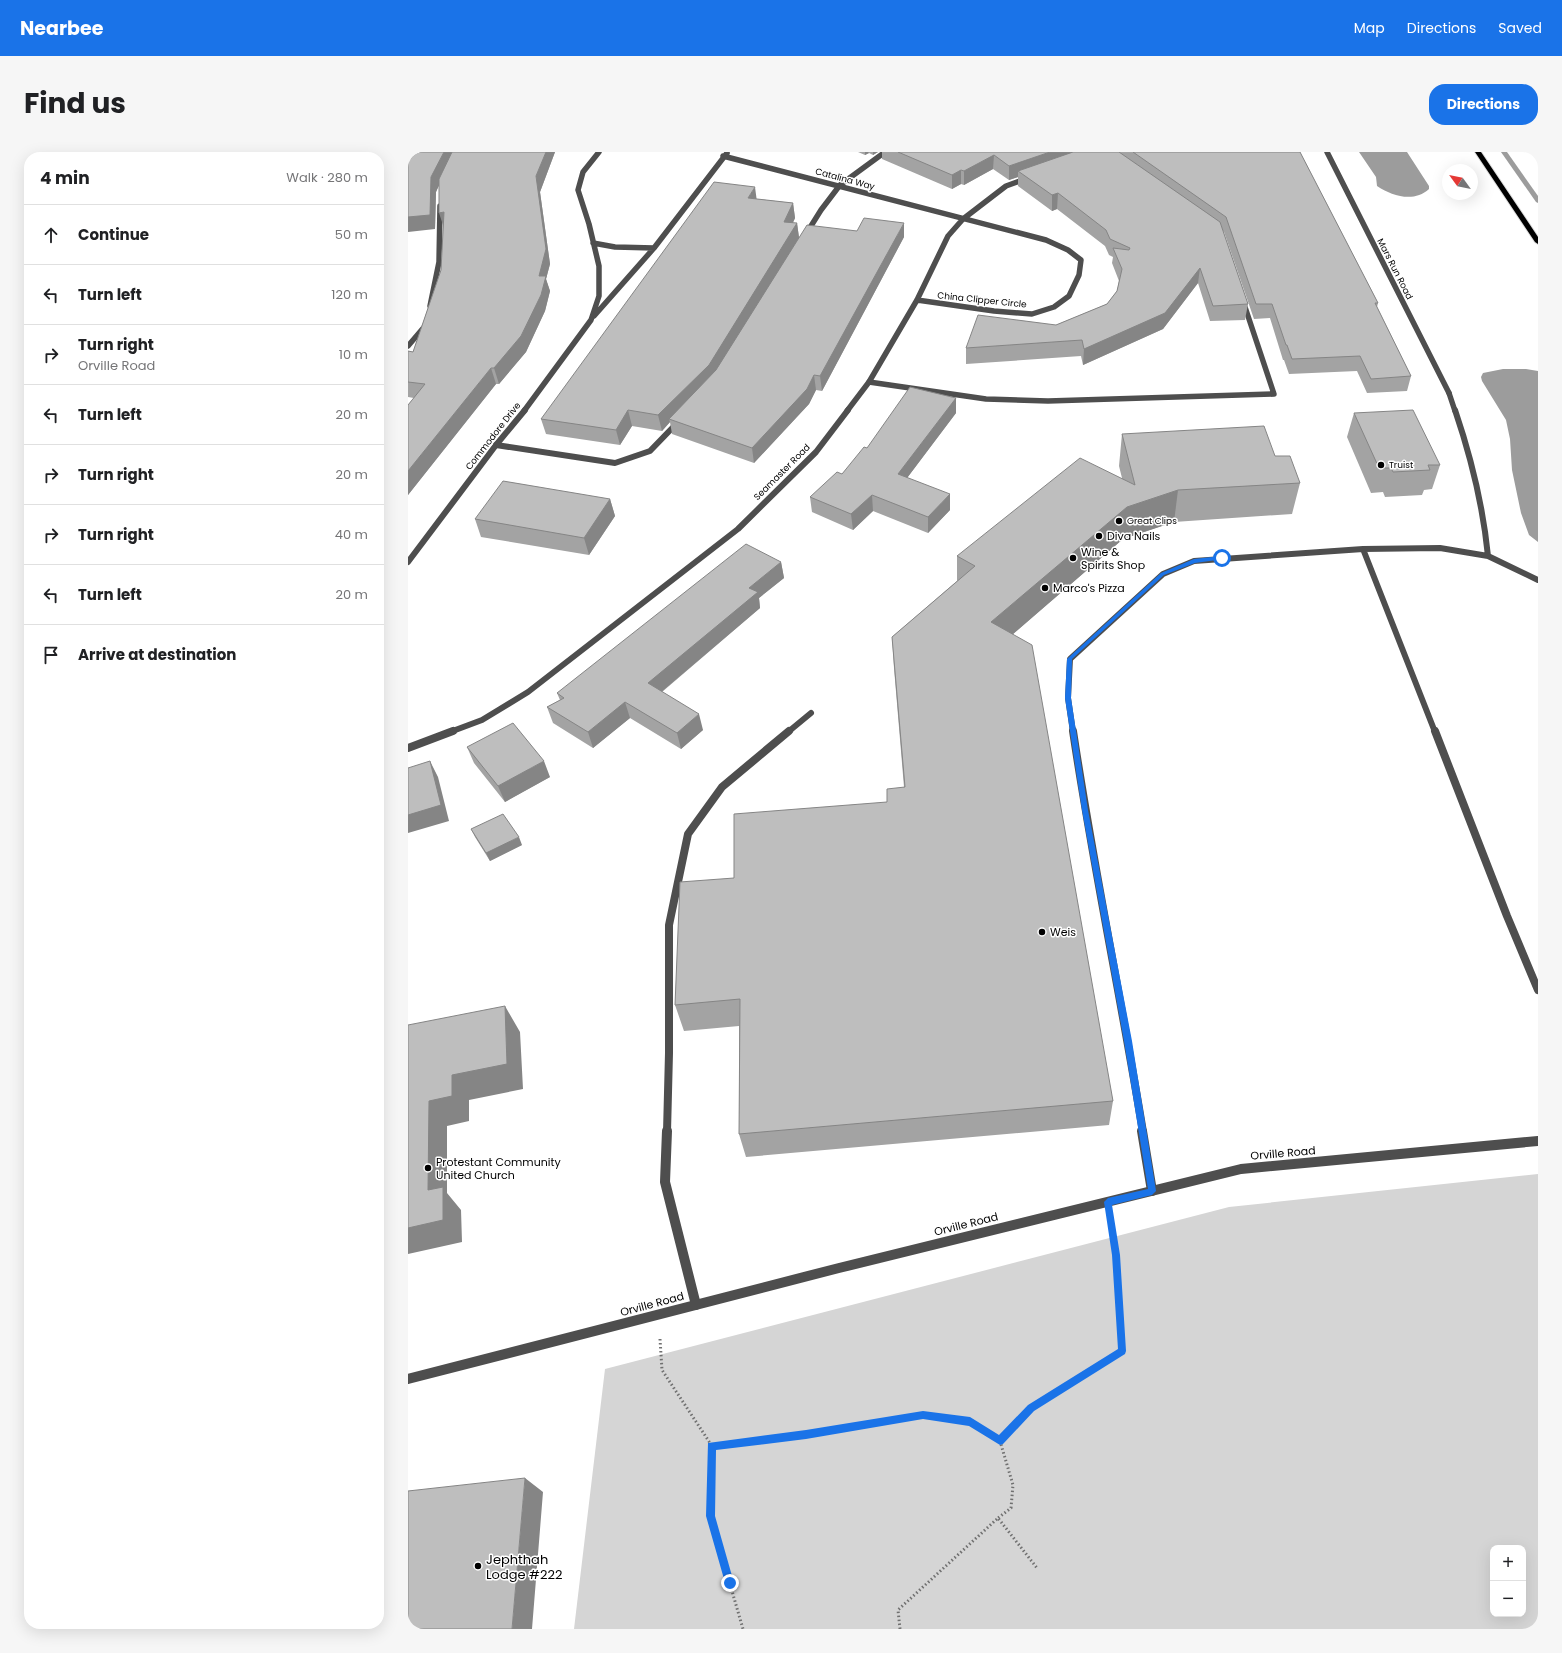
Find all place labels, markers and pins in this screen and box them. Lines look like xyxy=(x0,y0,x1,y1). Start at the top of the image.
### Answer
place label: Truist xyxy=(1389,459,1413,471)
marker: Truist xyxy=(1376,460,1386,470)
place label: Great Clips xyxy=(1127,515,1177,527)
marker: Great Clips xyxy=(1114,516,1124,526)
place label: Diva Nails xyxy=(1107,528,1161,544)
marker: Diva Nails xyxy=(1094,531,1104,541)
place label: Wine & Spirits Shop xyxy=(1081,544,1145,573)
marker: Wine & Spirits Shop xyxy=(1068,553,1078,563)
place label: Marco's Pizza xyxy=(1053,580,1125,596)
marker: Marco's Pizza xyxy=(1040,583,1050,593)
place label: Weis xyxy=(1050,924,1076,940)
marker: Weis xyxy=(1037,927,1047,937)
place label: Protestant Community United Church xyxy=(436,1154,561,1183)
marker: Protestant Community United Church xyxy=(423,1163,433,1173)
place label: Jephthah Lodge #222 xyxy=(486,1550,562,1584)
marker: Jephthah Lodge #222 xyxy=(473,1561,483,1571)

